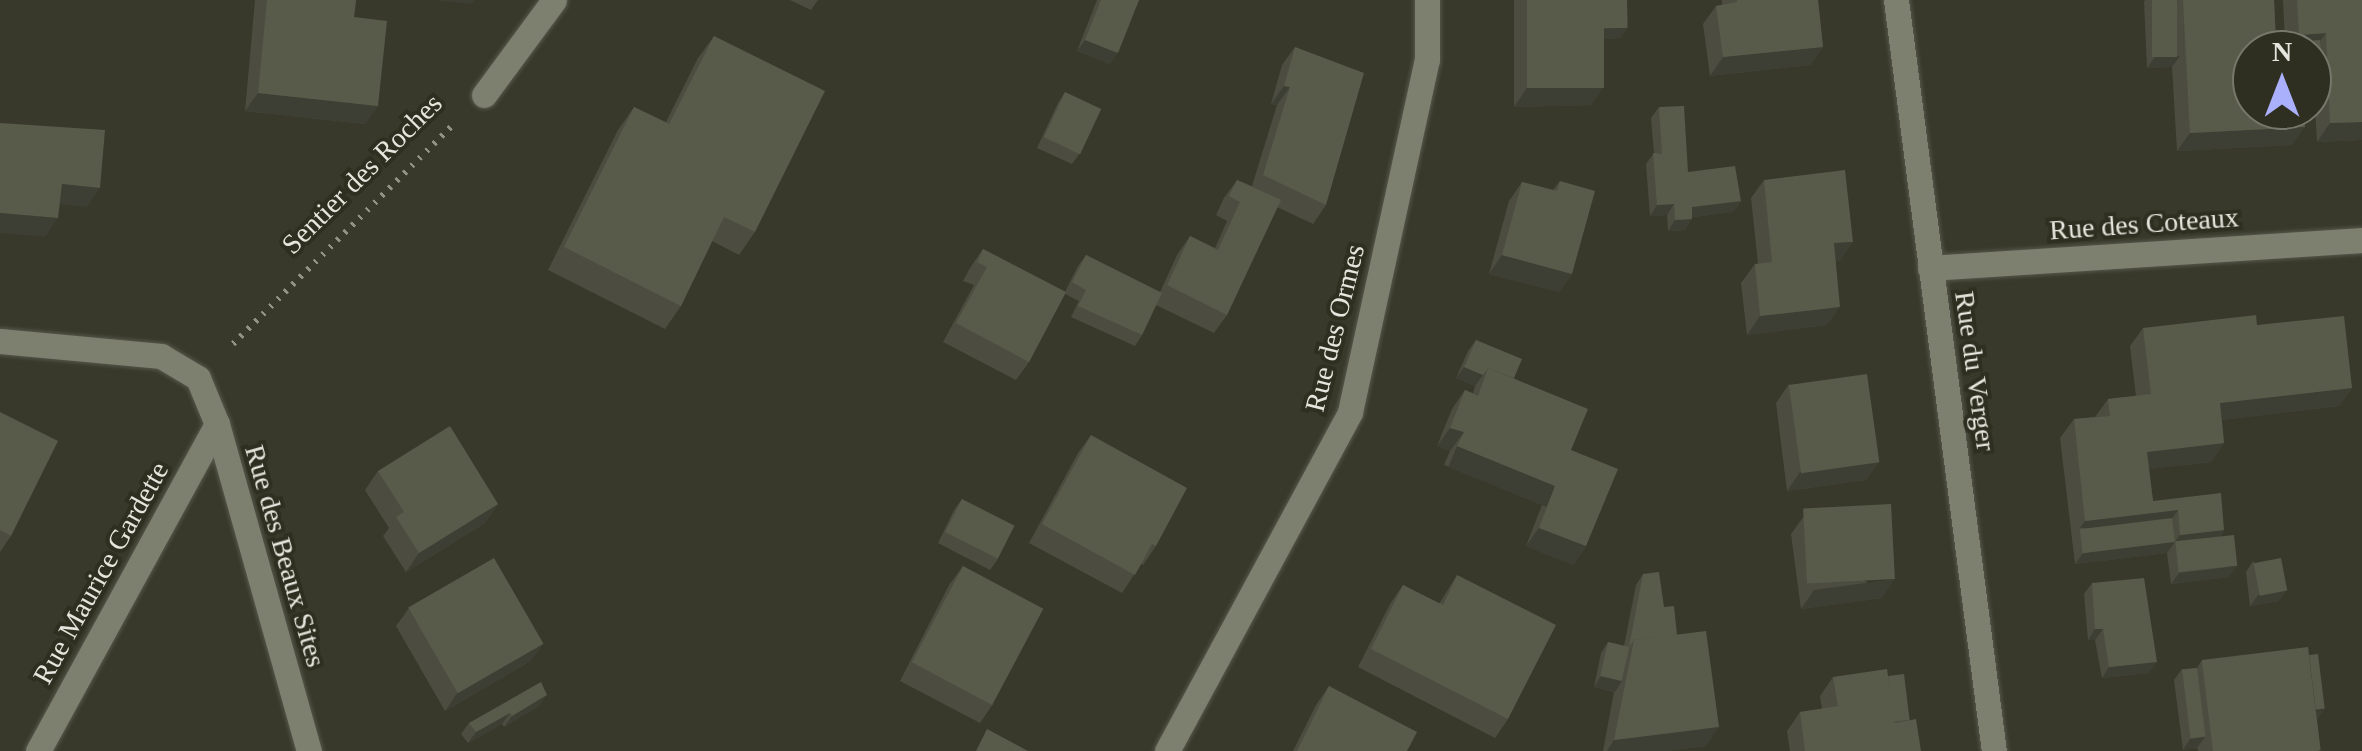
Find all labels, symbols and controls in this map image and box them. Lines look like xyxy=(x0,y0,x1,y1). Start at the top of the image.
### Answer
north arrow xyxy=(2232,30,2332,130)
text: N xyxy=(2272,36,2292,67)
street label: Sentier des Roches xyxy=(275,87,449,261)
street label: Rue des Coteaux xyxy=(2048,201,2240,247)
street label: Rue des Ormes xyxy=(1298,241,1372,415)
street label: Rue du Verger xyxy=(1947,289,2003,453)
street label: Rue des Beaux Sites xyxy=(237,441,333,671)
street label: Rue Maurice Gardette xyxy=(26,456,176,690)

